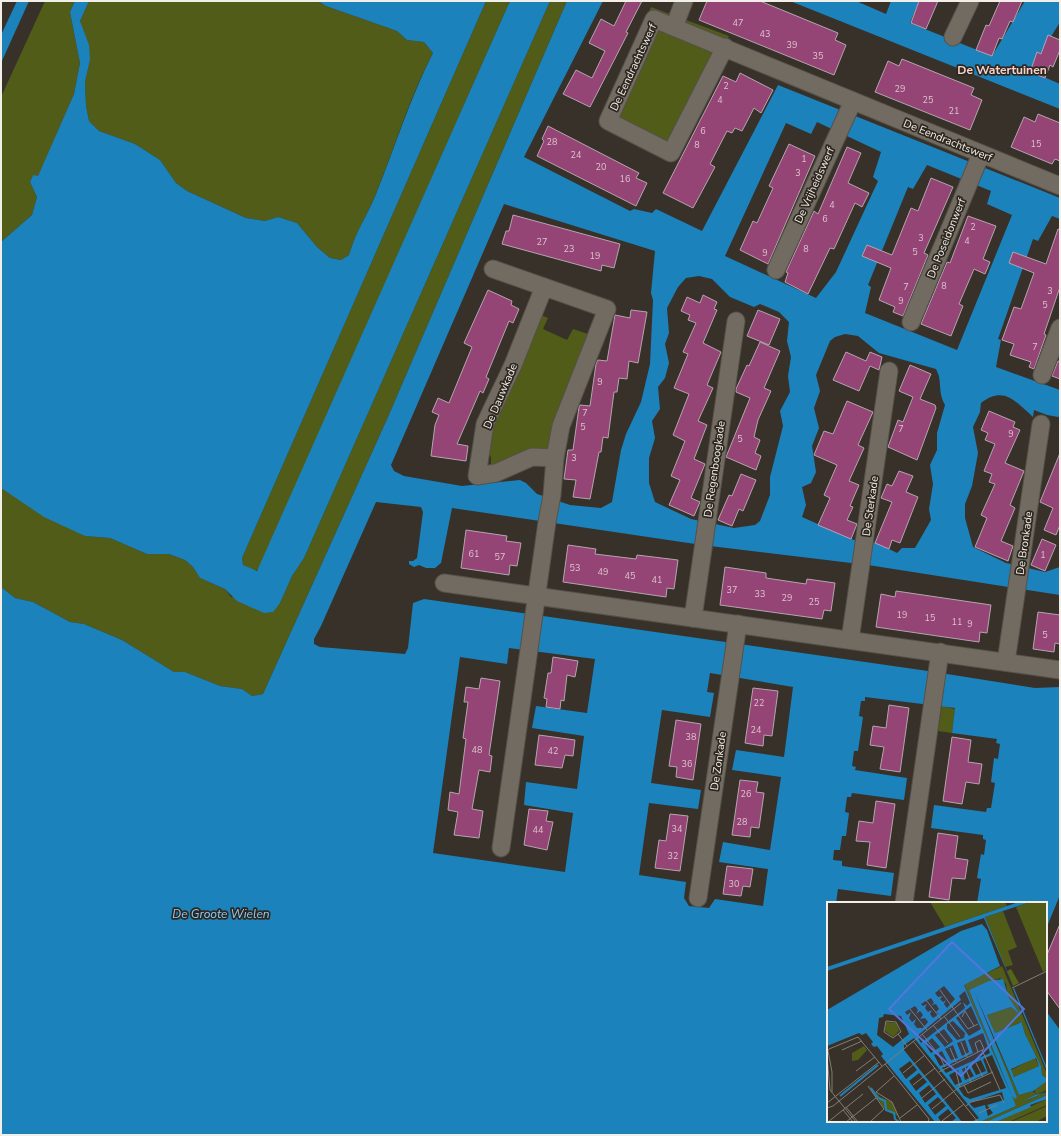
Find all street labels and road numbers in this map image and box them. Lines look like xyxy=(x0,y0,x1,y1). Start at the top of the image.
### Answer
street label: De Eendrachtswerf xyxy=(607,21,660,113)
street label: De Eendrachtswerf xyxy=(901,116,995,165)
street label: De Vrijheidswerf xyxy=(791,144,838,226)
street label: De Poseidonwerf xyxy=(924,196,969,280)
street label: De Dauwkade xyxy=(480,361,521,431)
street label: De Regenboogkade xyxy=(700,420,729,518)
street label: De Sterkade xyxy=(859,475,882,537)
street label: De Bronkade xyxy=(1013,510,1036,576)
street label: De Zonkade xyxy=(707,731,730,791)

